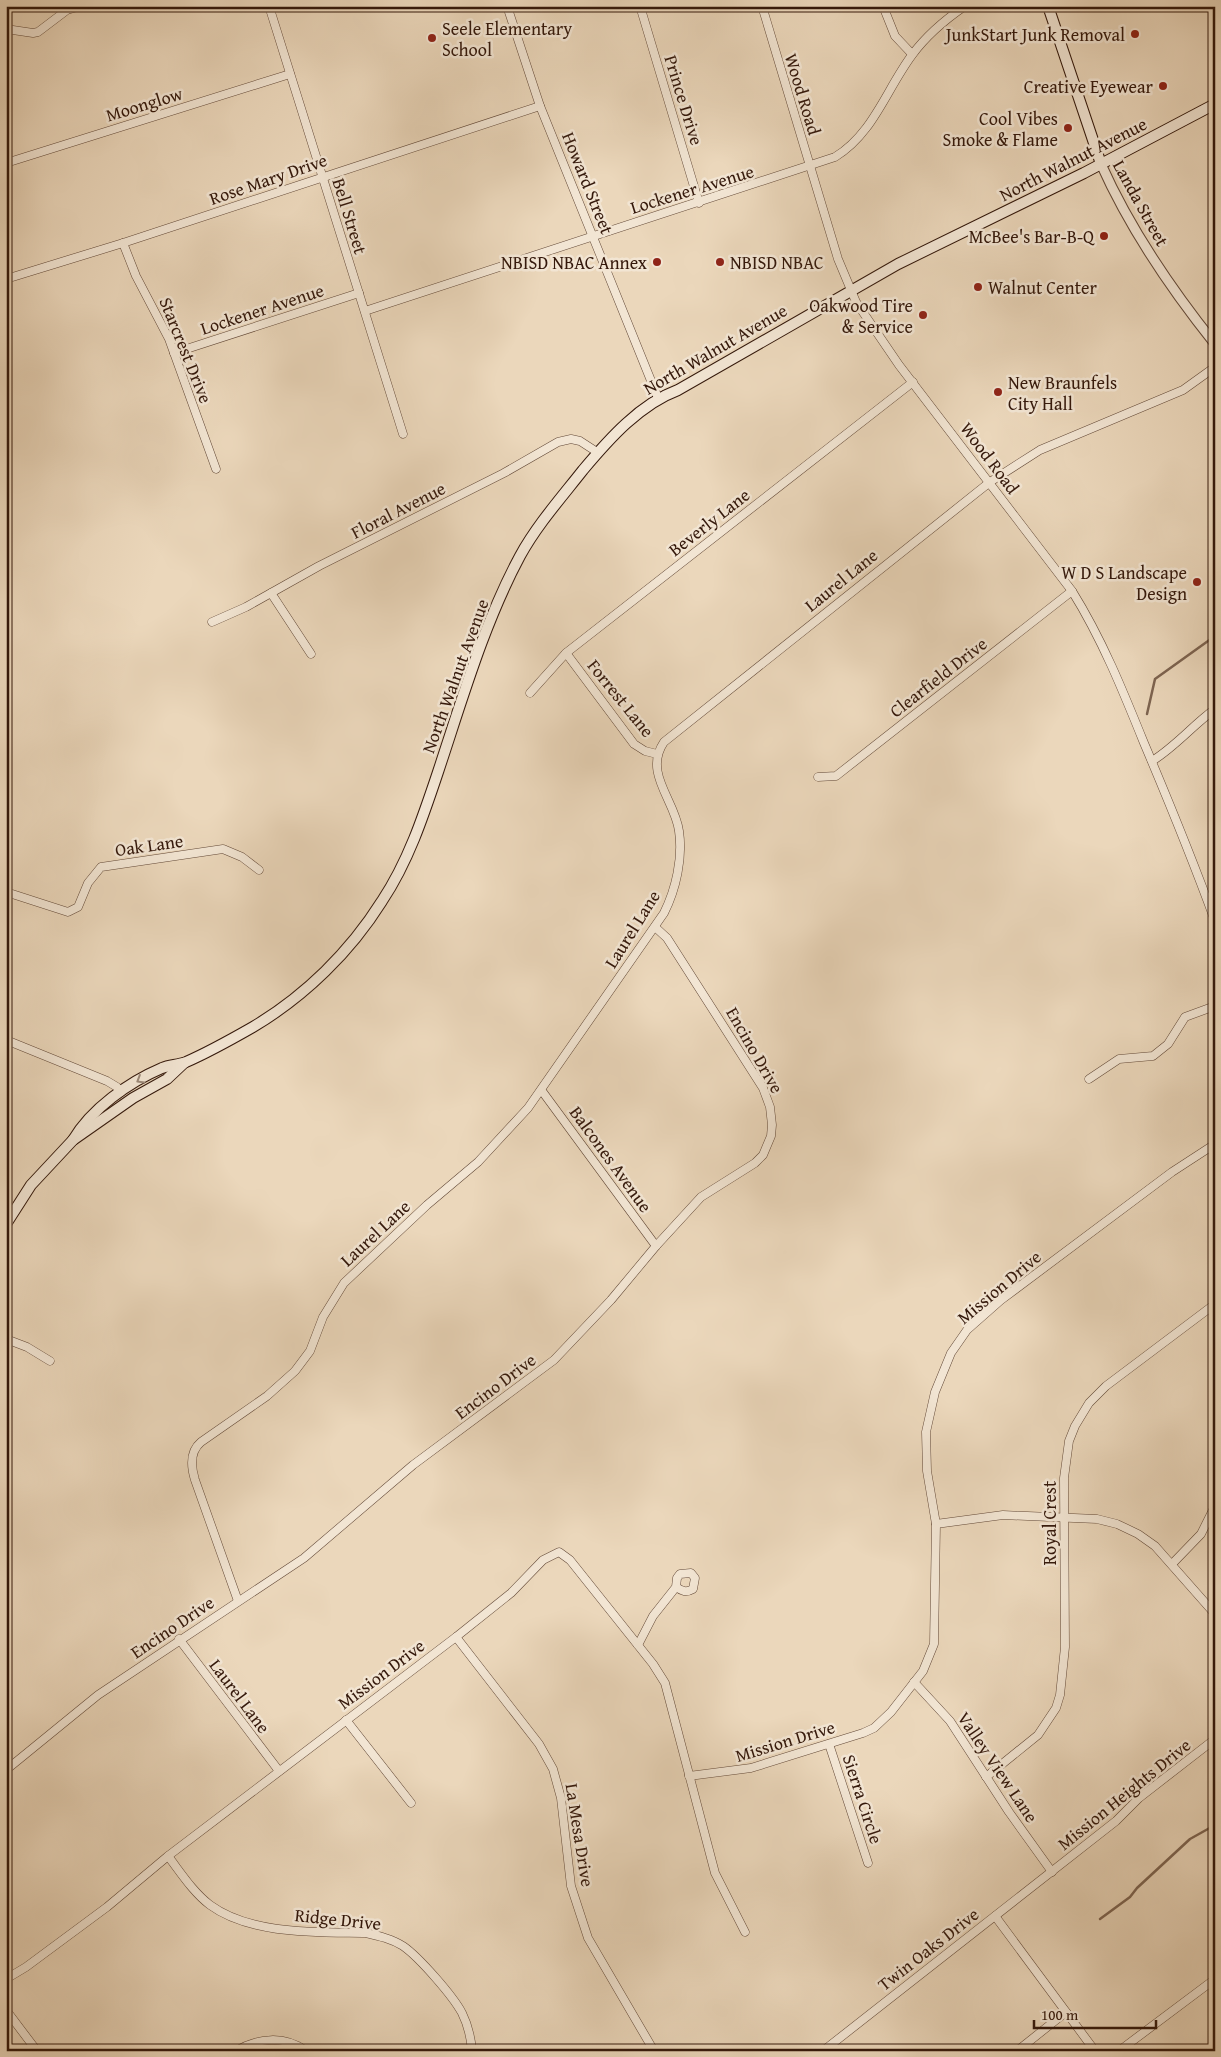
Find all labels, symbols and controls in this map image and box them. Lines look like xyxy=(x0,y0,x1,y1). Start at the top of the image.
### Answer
place label: Seele Elementary School xyxy=(442,15,572,63)
place label: JunkStart Junk Removal xyxy=(944,21,1125,48)
marker: JunkStart Junk Removal xyxy=(1129,28,1141,40)
marker: Seele Elementary School xyxy=(426,32,438,44)
street label: Wood Road xyxy=(778,50,828,139)
street label: Prince Drive xyxy=(657,52,711,148)
place label: Creative Eyewear xyxy=(1024,73,1154,100)
street label: Moonglow xyxy=(102,79,186,128)
marker: Creative Eyewear xyxy=(1157,80,1169,92)
place label: Cool Vibes Smoke & Flame xyxy=(943,105,1058,153)
street label: North Walnut Avenue xyxy=(995,110,1151,208)
marker: Cool Vibes Smoke & Flame xyxy=(1062,122,1074,134)
street label: Howard Street xyxy=(555,128,621,239)
street label: Rose Mary Drive xyxy=(205,146,331,212)
street label: Landa Street xyxy=(1106,155,1176,252)
street label: Lockener Avenue xyxy=(627,157,757,221)
street label: Bell Street xyxy=(326,175,375,258)
place label: McBee's Bar-B-Q xyxy=(969,223,1095,250)
marker: McBee's Bar-B-Q xyxy=(1098,230,1110,242)
place label: NBISD NBAC Annex xyxy=(501,249,648,276)
place label: NBISD NBAC xyxy=(730,249,824,276)
marker: NBISD NBAC Annex xyxy=(651,256,663,268)
marker: NBISD NBAC xyxy=(714,256,726,268)
place label: Walnut Center xyxy=(988,274,1097,301)
street label: Lockener Avenue xyxy=(197,276,327,342)
marker: Walnut Center xyxy=(972,281,984,293)
place label: Oakwood Tire & Service xyxy=(809,292,913,340)
street label: Starcrest Drive xyxy=(152,293,220,407)
street label: North Walnut Avenue xyxy=(638,297,792,401)
marker: Oakwood Tire & Service xyxy=(917,309,929,321)
place label: New Braunfels City Hall xyxy=(1008,369,1117,417)
marker: New Braunfels City Hall xyxy=(992,386,1004,398)
street label: Wood Road xyxy=(954,416,1026,500)
street label: Floral Avenue xyxy=(346,475,450,545)
street label: Beverly Lane xyxy=(663,482,755,562)
street label: Laurel Lane xyxy=(799,542,883,618)
place label: W D S Landscape Design xyxy=(1061,559,1187,607)
marker: W D S Landscape Design xyxy=(1191,576,1203,588)
street label: North Walnut Avenue xyxy=(415,595,495,757)
street label: Clearfield Drive xyxy=(883,630,993,724)
street label: Forrest Lane xyxy=(581,653,661,743)
street label: Oak Lane xyxy=(113,827,185,863)
street label: Laurel Lane xyxy=(597,885,667,973)
street label: Encino Drive xyxy=(719,1002,791,1098)
one-way arrow xyxy=(136,1074,145,1084)
street label: Balcones Avenue xyxy=(563,1100,659,1218)
street label: Laurel Lane xyxy=(334,1193,416,1273)
street label: Mission Drive xyxy=(951,1244,1047,1330)
street label: Encino Drive xyxy=(449,1346,541,1426)
street label: Royal Crest xyxy=(1036,1480,1063,1565)
street label: Encino Drive xyxy=(125,1589,219,1665)
street label: Mission Drive xyxy=(332,1632,430,1716)
street label: Laurel Lane xyxy=(203,1653,277,1739)
street label: Valley View Lane xyxy=(951,1706,1045,1828)
street label: Mission Drive xyxy=(732,1713,838,1769)
street label: Mission Heights Drive xyxy=(1051,1732,1197,1856)
street label: Sierra Circle xyxy=(836,1751,890,1847)
street label: La Mesa Drive xyxy=(558,1781,602,1889)
street label: Ridge Drive xyxy=(293,1901,383,1937)
street label: Twin Oaks Drive xyxy=(872,1901,984,1997)
scale bar xyxy=(1034,1997,1156,2029)
text: 100 m xyxy=(1041,2004,1079,2025)

